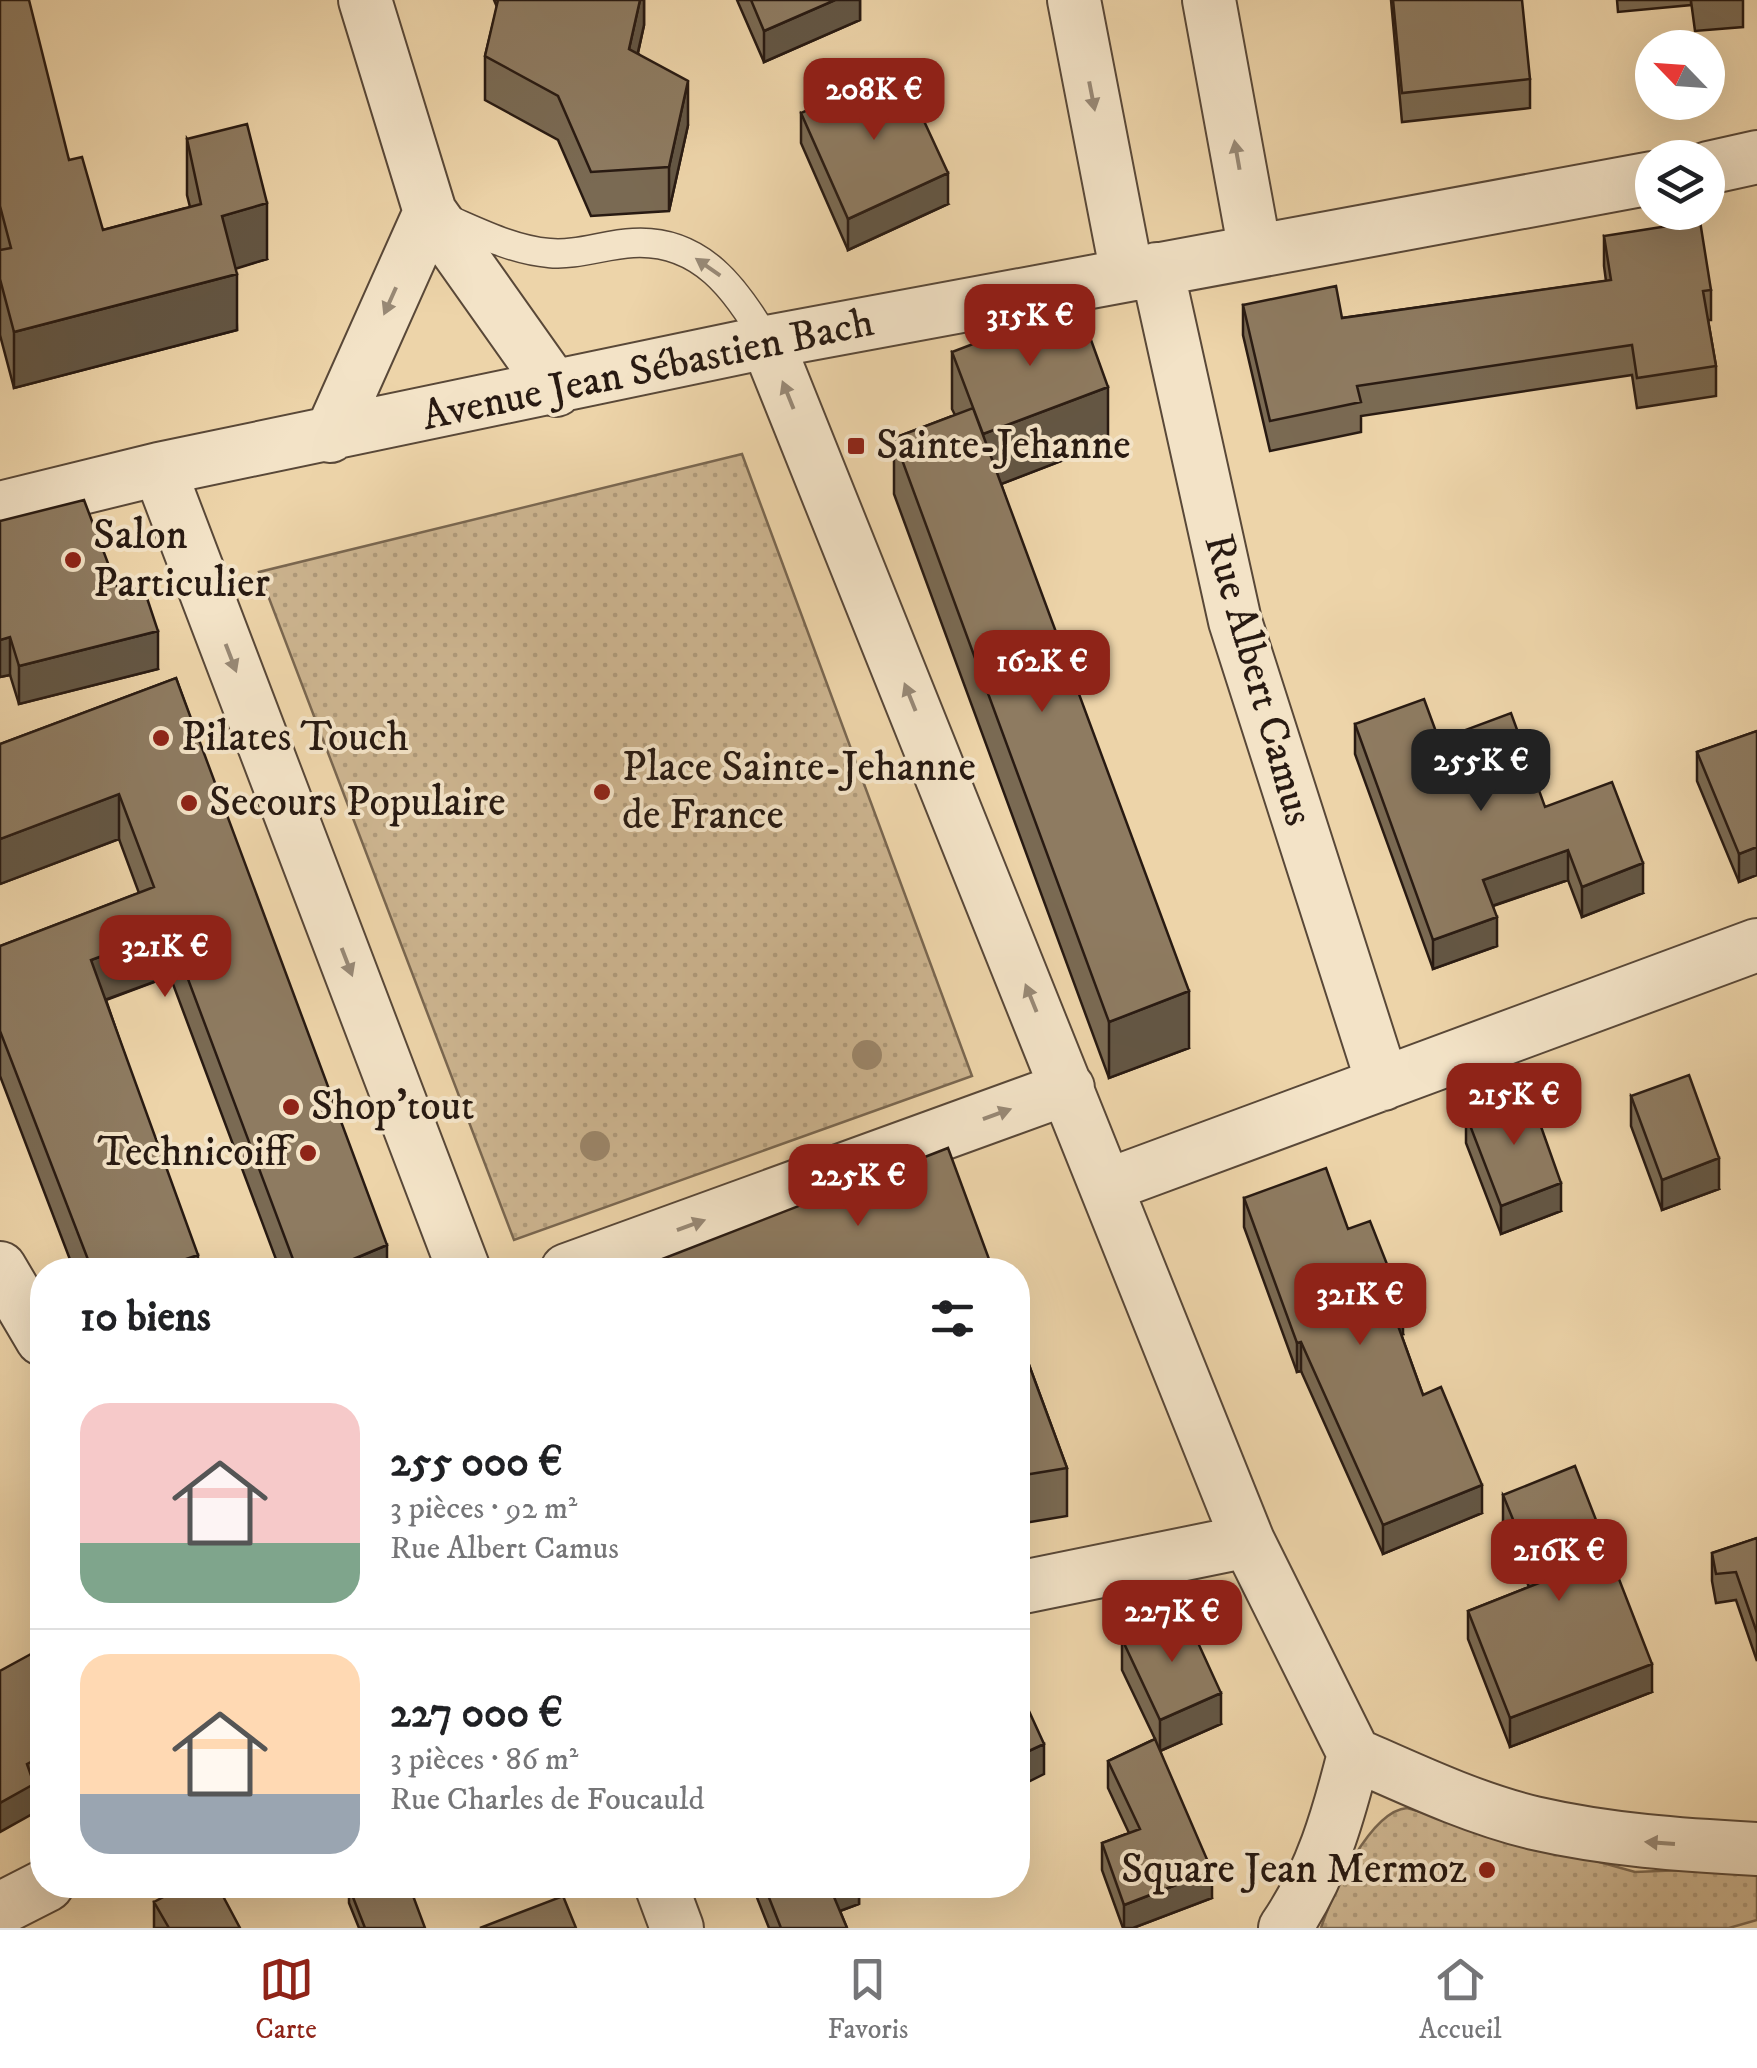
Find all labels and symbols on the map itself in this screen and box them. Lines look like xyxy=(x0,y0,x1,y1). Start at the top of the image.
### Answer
north arrow xyxy=(1635,30,1725,120)
pin: 208K € xyxy=(793,58,955,143)
one-way arrow xyxy=(1085,81,1101,112)
one-way arrow xyxy=(1229,139,1244,170)
one-way arrow xyxy=(695,257,722,277)
pin: 315K € xyxy=(949,284,1111,369)
one-way arrow xyxy=(382,287,399,316)
street label: Avenue Jean Sébastien Bach xyxy=(417,297,879,443)
one-way arrow xyxy=(780,380,796,410)
place label: Sainte-Jehanne xyxy=(876,420,1131,472)
marker: Sainte-Jehanne xyxy=(845,435,867,457)
place label: Salon Particulier xyxy=(93,510,270,610)
street label: Rue Albert Camus xyxy=(1192,528,1324,832)
marker: Salon Particulier xyxy=(62,549,84,571)
pin: 162K € xyxy=(961,630,1123,715)
one-way arrow xyxy=(224,644,239,674)
one-way arrow xyxy=(901,681,917,711)
place label: Pilates Touch xyxy=(181,712,409,764)
marker: Pilates Touch xyxy=(150,727,172,749)
pin: 255K € xyxy=(1400,729,1562,814)
place label: Place Sainte-Jehanne de France xyxy=(622,742,976,842)
place label: Secours Populaire xyxy=(209,777,506,829)
marker: Place Sainte-Jehanne de France xyxy=(591,781,613,803)
marker: Secours Populaire xyxy=(178,792,200,814)
pin: 321K € xyxy=(84,915,246,1000)
one-way arrow xyxy=(339,947,355,977)
one-way arrow xyxy=(1023,983,1039,1013)
pin: 215K € xyxy=(1433,1063,1595,1148)
place label: Shop'tout xyxy=(311,1081,474,1133)
marker: Shop'tout xyxy=(280,1096,302,1118)
one-way arrow xyxy=(982,1106,1012,1121)
place label: Technicoiff xyxy=(97,1127,295,1179)
marker: Technicoiff xyxy=(297,1142,319,1164)
pin: 225K € xyxy=(777,1144,939,1229)
one-way arrow xyxy=(677,1217,707,1232)
pin: 321K € xyxy=(1279,1263,1441,1348)
pin: 216K € xyxy=(1478,1519,1640,1604)
pin: 227K € xyxy=(1091,1580,1253,1665)
one-way arrow xyxy=(1643,1835,1675,1851)
place label: Square Jean Mermoz xyxy=(1121,1844,1467,1896)
marker: Square Jean Mermoz xyxy=(1476,1859,1498,1881)

